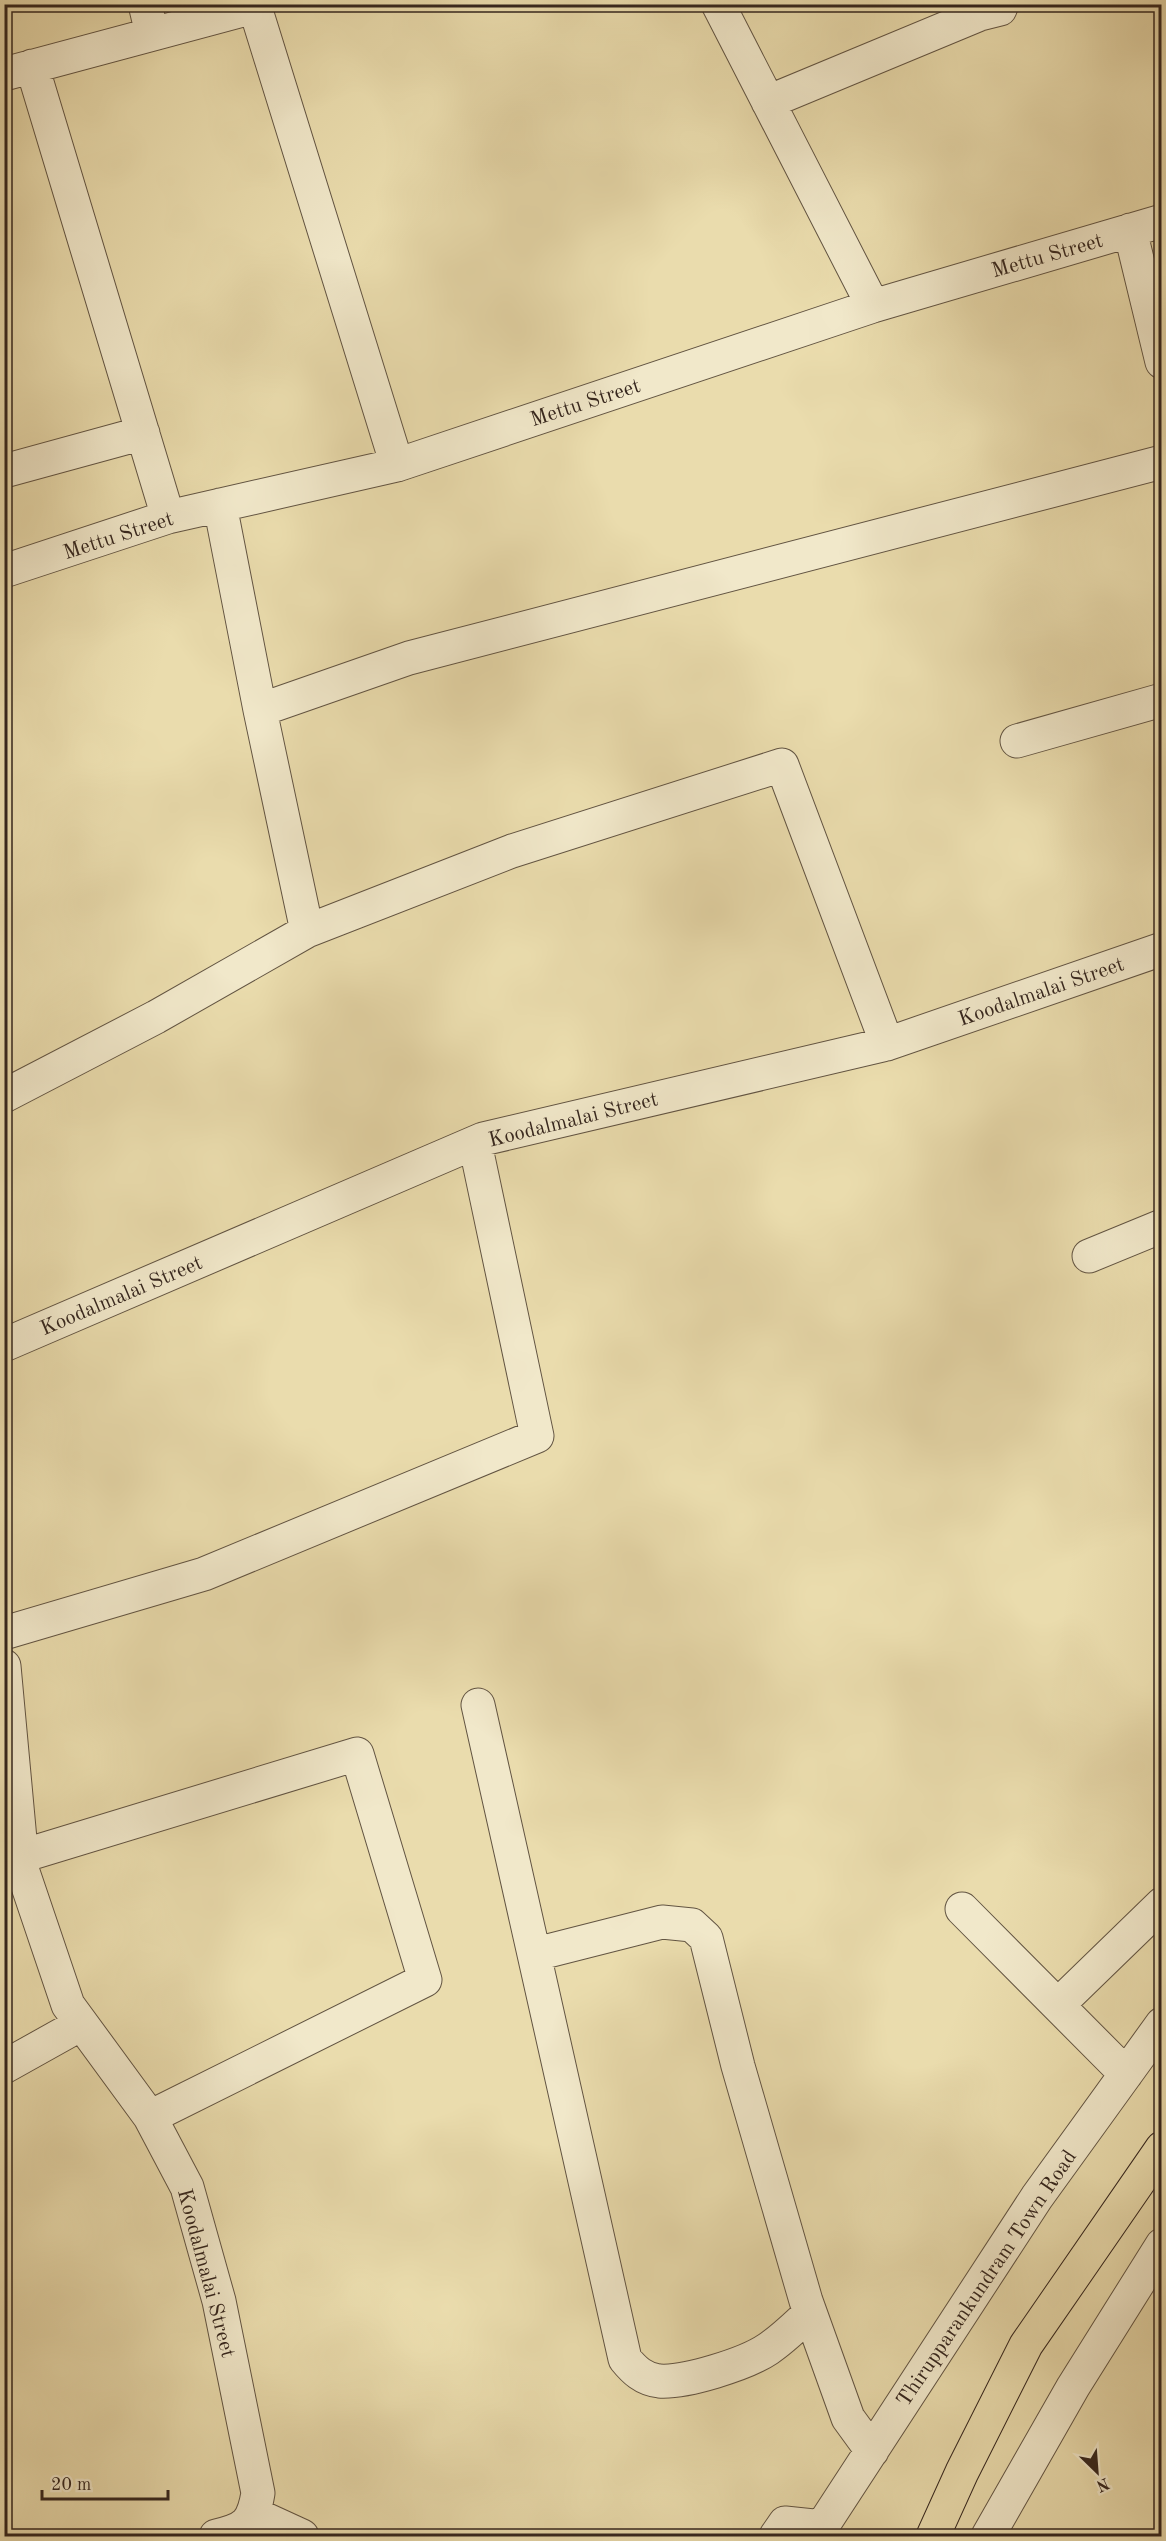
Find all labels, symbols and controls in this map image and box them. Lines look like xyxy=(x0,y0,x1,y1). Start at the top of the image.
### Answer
street label: Mettu Street xyxy=(989,231,1105,282)
street label: Mettu Street xyxy=(528,376,643,431)
street label: Mettu Street xyxy=(61,509,176,564)
street label: Koodalmalai Street xyxy=(956,954,1127,1031)
street label: Koodalmalai Street xyxy=(486,1089,660,1152)
street label: Koodalmalai Street xyxy=(37,1253,206,1340)
street label: Thirupparankundram Town Road xyxy=(893,2147,1081,2411)
street label: Koodalmalai Street xyxy=(173,2187,238,2360)
north arrow xyxy=(1067,2442,1127,2502)
scale bar xyxy=(42,2463,168,2501)
text: N xyxy=(1093,2474,1111,2494)
text: 20 m xyxy=(51,2476,91,2494)

